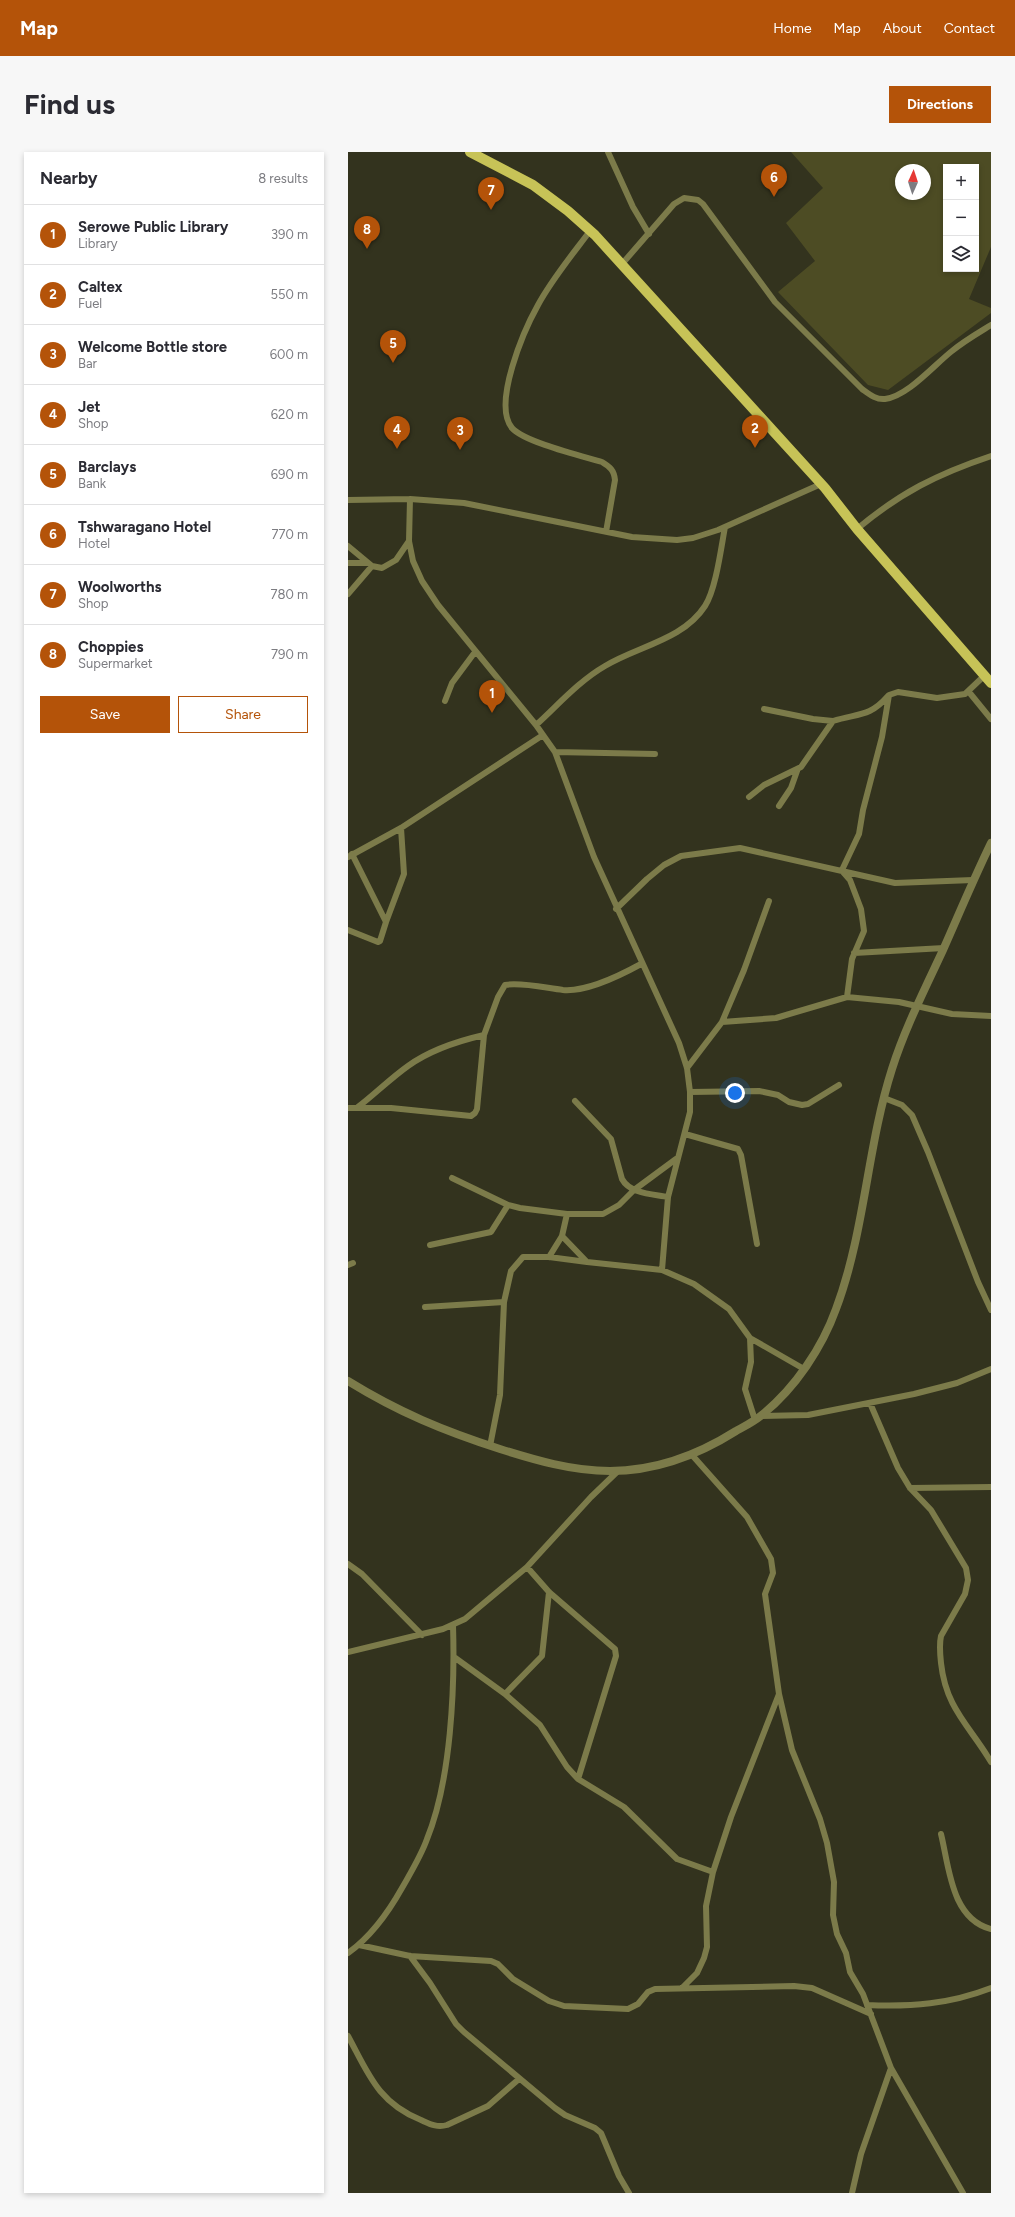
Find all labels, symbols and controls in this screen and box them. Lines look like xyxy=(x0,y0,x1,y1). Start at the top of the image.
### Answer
text: Map xyxy=(20,17,58,40)
text: Home xyxy=(773,20,812,37)
text: Map xyxy=(834,20,861,37)
text: About xyxy=(883,20,922,37)
text: Contact xyxy=(944,20,995,37)
button: Directions xyxy=(889,86,991,123)
text: Find us xyxy=(24,87,115,121)
pin: 6 xyxy=(761,164,787,197)
north arrow xyxy=(895,164,931,200)
map controls xyxy=(943,164,979,272)
button: + xyxy=(943,164,979,200)
text: Nearby xyxy=(40,168,98,188)
text: 8 results xyxy=(258,171,308,186)
pin: 7 xyxy=(478,177,504,210)
button: − xyxy=(943,200,979,236)
pin: 8 xyxy=(354,216,380,249)
text: Serowe Public Library xyxy=(78,218,228,236)
text: 1 xyxy=(50,227,56,242)
text: 390 m xyxy=(271,227,308,242)
text: Library xyxy=(78,236,118,251)
button: layers xyxy=(943,236,979,272)
text: Caltex xyxy=(78,278,123,296)
text: 2 xyxy=(49,287,57,302)
text: 550 m xyxy=(270,287,308,302)
text: Fuel xyxy=(78,296,102,311)
pin: 5 xyxy=(380,330,406,363)
text: Welcome Bottle store xyxy=(78,338,227,356)
text: 3 xyxy=(49,347,57,362)
text: 600 m xyxy=(270,347,308,362)
text: Bar xyxy=(78,356,97,371)
text: Jet xyxy=(78,398,101,416)
text: 4 xyxy=(49,407,57,422)
text: 620 m xyxy=(271,407,308,422)
pin: 2 xyxy=(742,415,768,448)
text: Shop xyxy=(78,416,108,431)
pin: 4 xyxy=(384,416,410,449)
pin: 3 xyxy=(447,417,473,450)
text: Barclays xyxy=(78,458,136,476)
text: 5 xyxy=(49,467,57,482)
text: 690 m xyxy=(271,467,308,482)
text: Bank xyxy=(78,476,106,491)
text: Tshwaragano Hotel xyxy=(78,518,211,536)
text: 6 xyxy=(49,527,57,542)
text: 770 m xyxy=(271,527,308,542)
text: Hotel xyxy=(78,536,110,551)
text: Woolworths xyxy=(78,578,162,596)
text: 7 xyxy=(49,587,57,602)
text: 780 m xyxy=(270,587,308,602)
text: Shop xyxy=(78,596,108,611)
text: Choppies xyxy=(78,638,143,656)
text: 8 xyxy=(49,647,57,662)
text: 790 m xyxy=(271,647,308,662)
text: Supermarket xyxy=(78,656,153,671)
pin: 1 xyxy=(479,680,505,713)
button: Save xyxy=(40,696,170,733)
button: Share xyxy=(178,696,308,733)
your location xyxy=(725,1083,745,1103)

